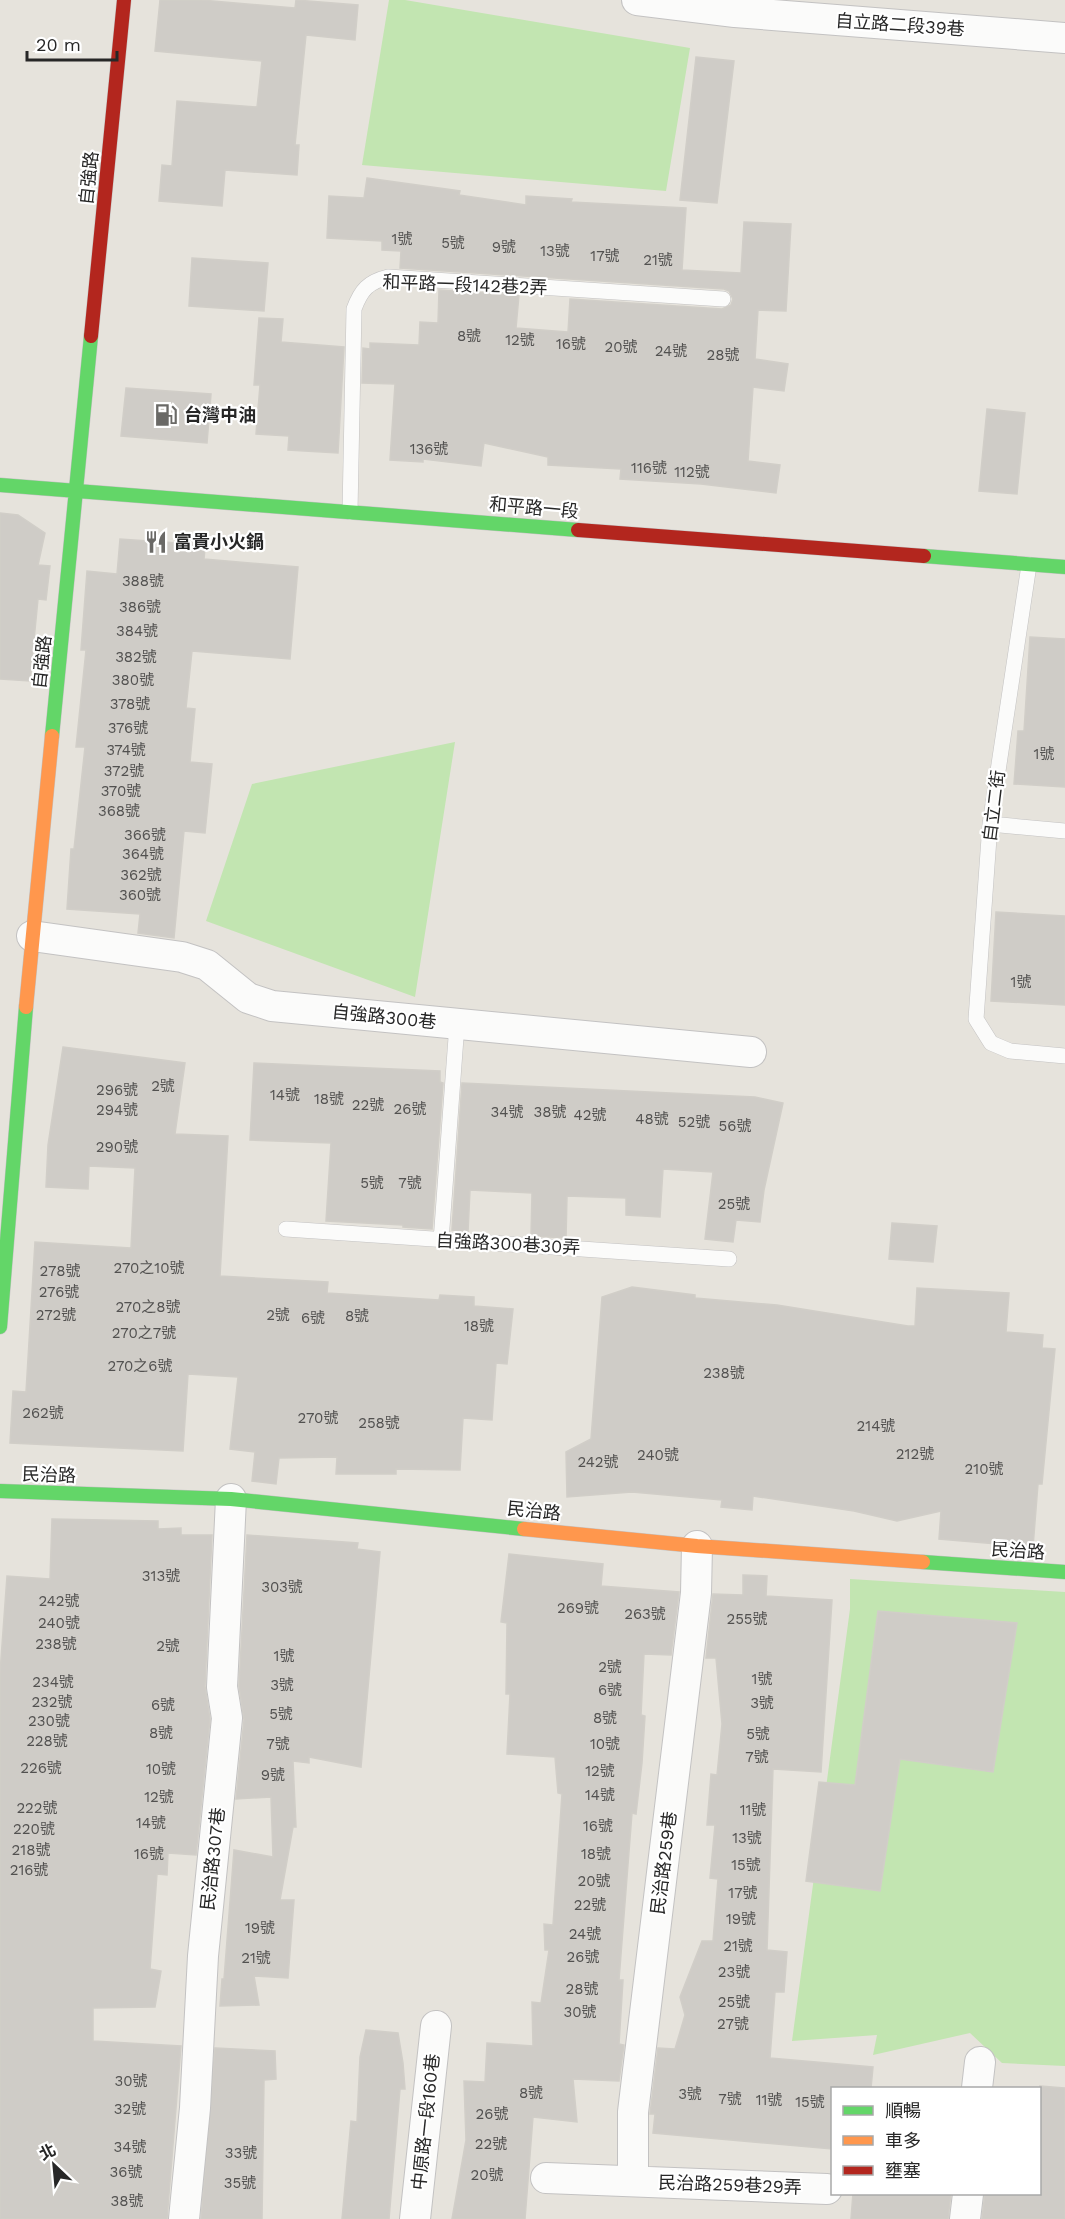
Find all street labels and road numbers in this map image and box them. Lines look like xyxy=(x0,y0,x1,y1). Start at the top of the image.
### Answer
street label: 自立路二段39巷 xyxy=(835,10,965,39)
street label: 自強路 xyxy=(75,150,102,206)
street label: 和平路一段142巷2弄 xyxy=(382,271,548,298)
street label: 和平路一段 xyxy=(488,493,580,522)
street label: 自強路 xyxy=(28,634,55,690)
street label: 自立二街 xyxy=(979,769,1008,843)
street label: 自強路300巷 xyxy=(331,1001,437,1032)
street label: 自強路300巷30弄 xyxy=(435,1229,581,1258)
street label: 民治路 xyxy=(22,1463,76,1486)
street label: 民治路 xyxy=(506,1497,562,1524)
street label: 民治路 xyxy=(990,1538,1046,1563)
street label: 民治路307巷 xyxy=(197,1806,228,1911)
street label: 民治路259巷 xyxy=(647,1810,680,1916)
street label: 中原路一段160巷 xyxy=(408,2053,443,2191)
street label: 民治路259巷29弄 xyxy=(658,2171,802,2198)

